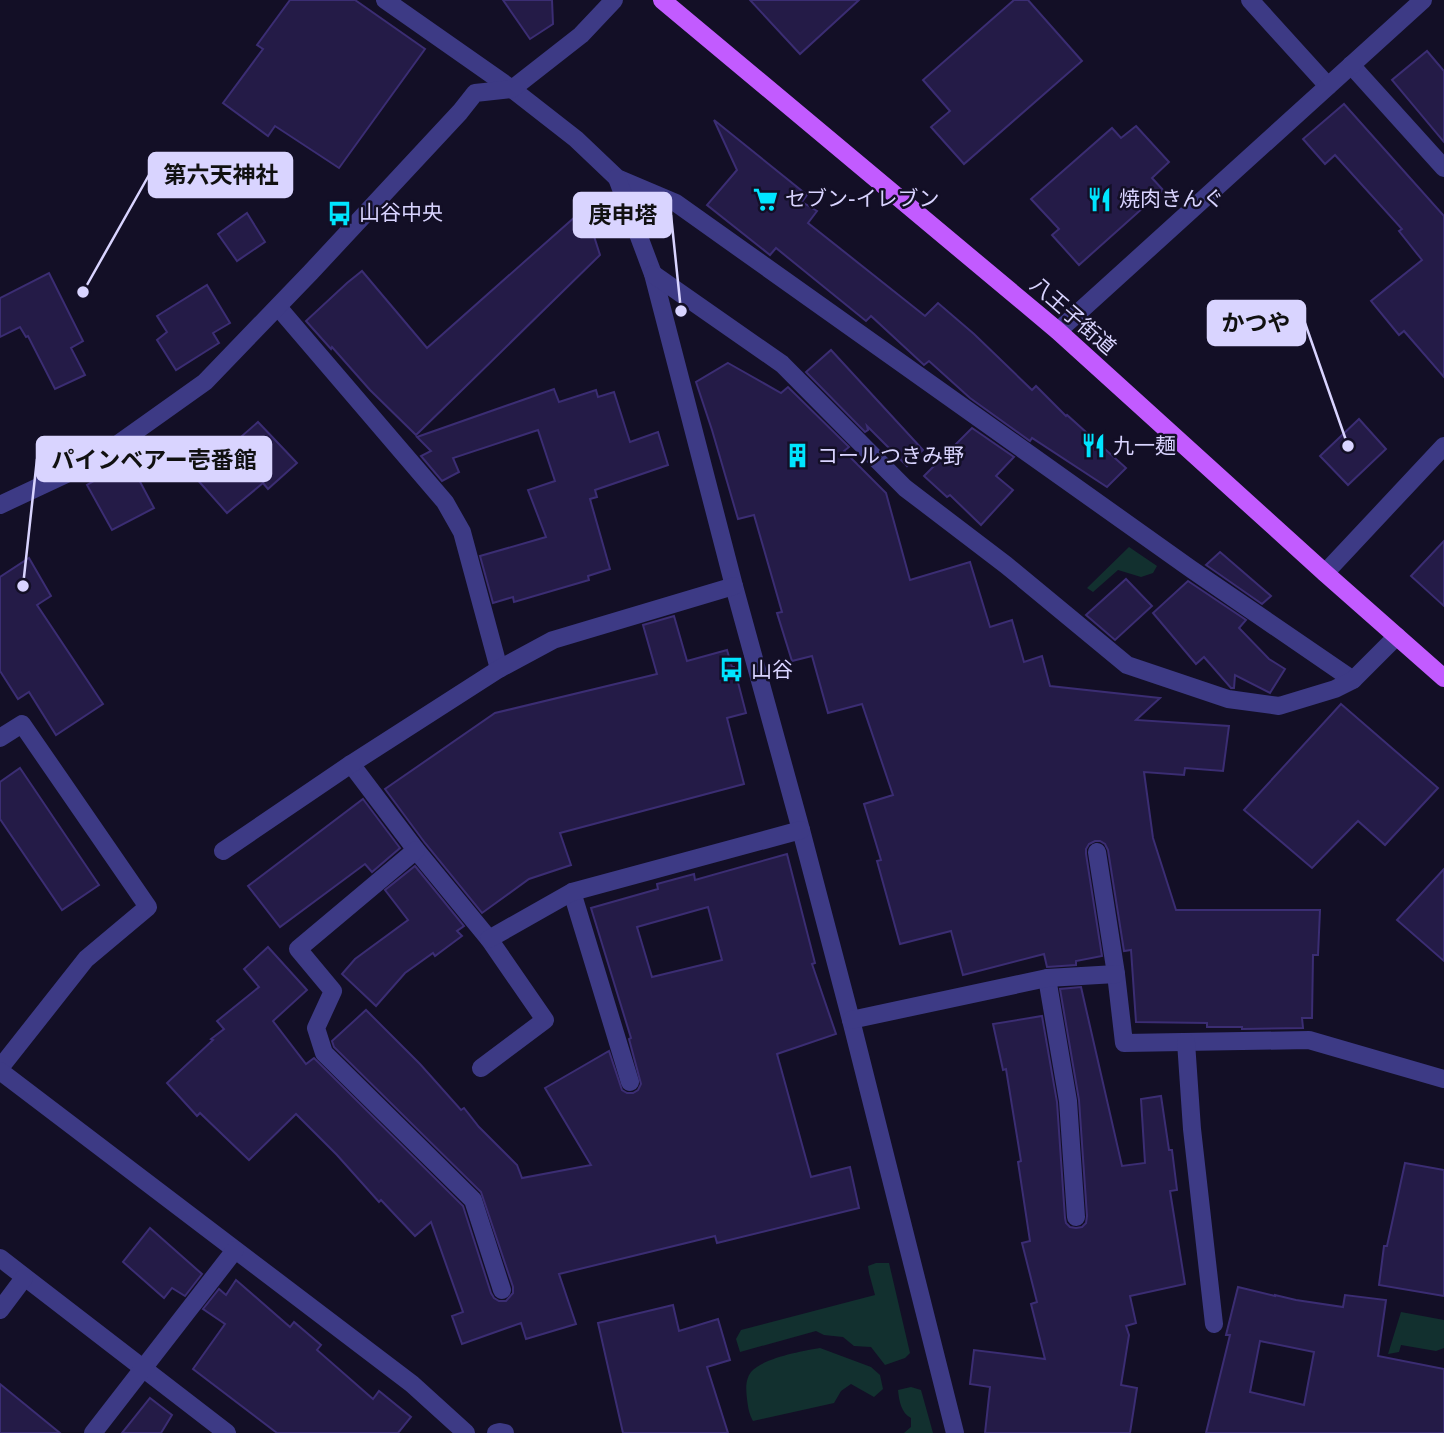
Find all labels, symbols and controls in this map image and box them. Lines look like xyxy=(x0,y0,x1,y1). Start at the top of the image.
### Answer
callout: 第六天神社 xyxy=(149,153,292,197)
text: 第六天神社 xyxy=(164,162,279,188)
supermarket icon: セブン-イレブン xyxy=(751,185,779,213)
restaurant icon: 焼肉きんぐ xyxy=(1085,185,1113,213)
place label: セブン-イレブン xyxy=(785,187,940,211)
place label: 焼肉きんぐ xyxy=(1119,187,1224,211)
callout: 庚申塔 xyxy=(574,193,671,237)
bus stop icon: 山谷中央 xyxy=(325,199,353,227)
place label: 山谷中央 xyxy=(359,201,443,225)
text: 庚申塔 xyxy=(589,202,658,228)
street label: 八王子街道 xyxy=(1026,273,1120,359)
callout: かつや xyxy=(1208,301,1305,345)
text: かつや xyxy=(1222,310,1291,336)
restaurant icon: 九一麺 xyxy=(1079,432,1107,460)
place label: 九一麺 xyxy=(1113,434,1176,458)
callout: パインベアー壱番館 xyxy=(37,437,271,481)
building icon: コールつきみ野 xyxy=(783,442,811,470)
place label: コールつきみ野 xyxy=(817,444,964,468)
text: パインベアー壱番館 xyxy=(51,447,257,473)
bus stop icon: 山谷 xyxy=(717,656,745,684)
place label: 山谷 xyxy=(751,658,793,682)

